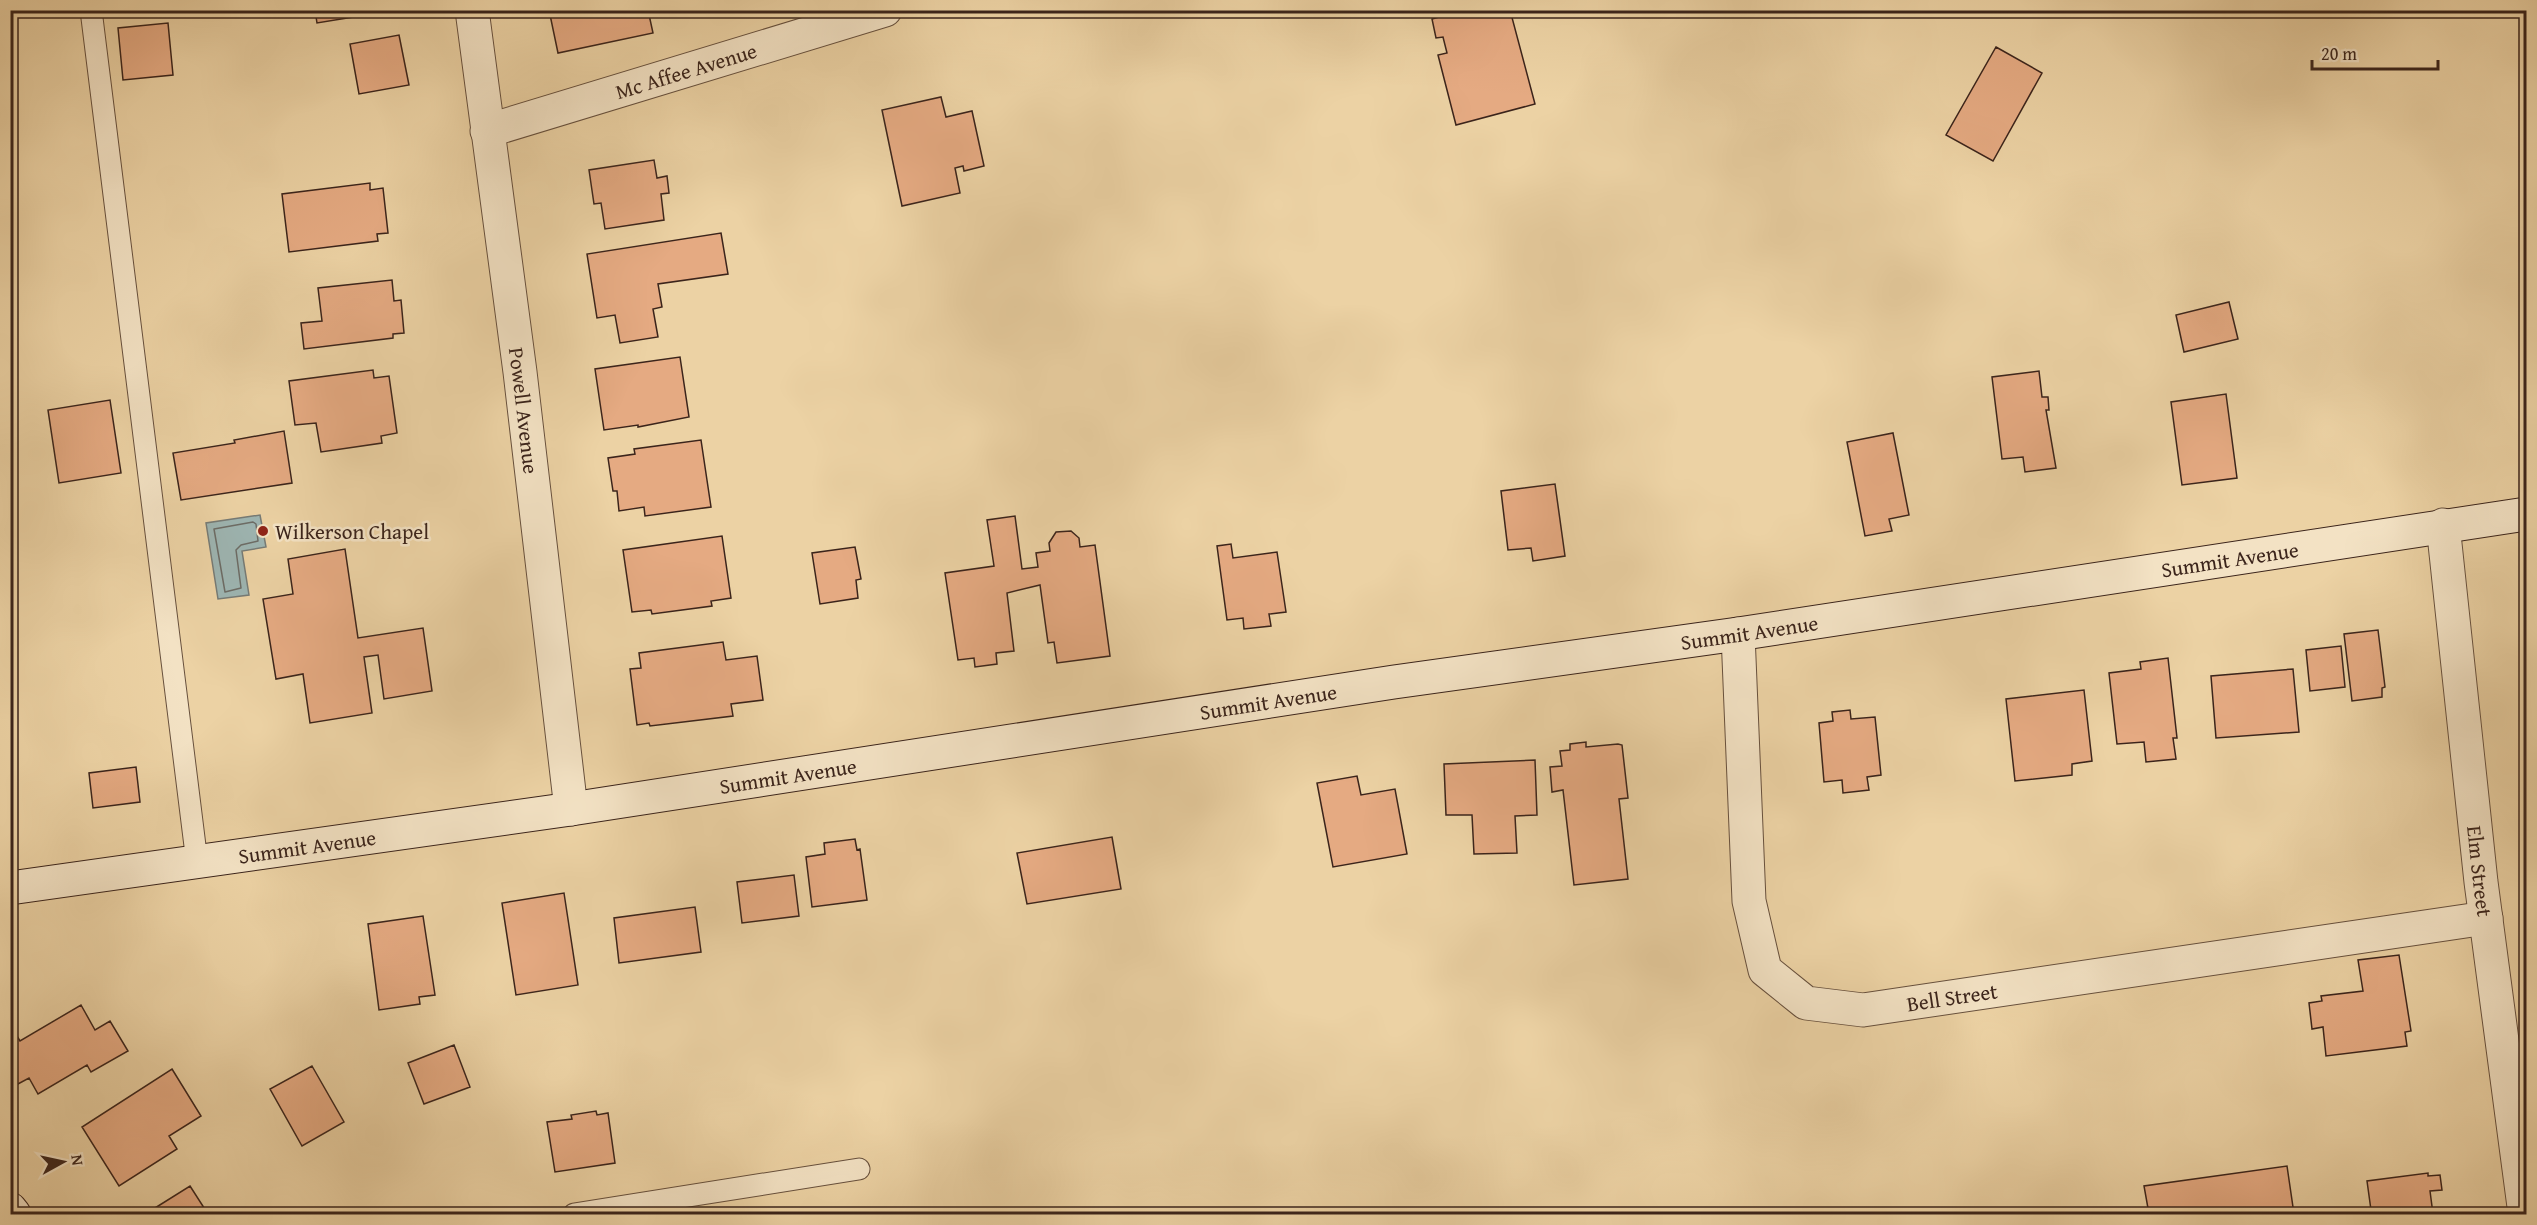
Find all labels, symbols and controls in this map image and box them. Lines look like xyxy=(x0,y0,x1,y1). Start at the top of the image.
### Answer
scale bar xyxy=(2312,33,2438,71)
street label: Mc Affee Avenue xyxy=(612,34,761,107)
text: 20 m xyxy=(2321,40,2357,67)
street label: Powell Avenue xyxy=(501,345,547,476)
place label: Wilkerson Chapel xyxy=(275,516,429,547)
marker: Wilkerson Chapel xyxy=(256,524,270,538)
street label: Summit Avenue xyxy=(2159,533,2301,585)
street label: Summit Avenue xyxy=(1679,607,1820,657)
street label: Summit Avenue xyxy=(1197,676,1339,727)
street label: Summit Avenue xyxy=(717,750,859,801)
street label: Summit Avenue xyxy=(236,821,378,871)
street label: Elm Street xyxy=(2460,824,2501,919)
street label: Bell Street xyxy=(1904,975,2000,1019)
north arrow xyxy=(33,1132,93,1192)
text: N xyxy=(65,1153,91,1167)

